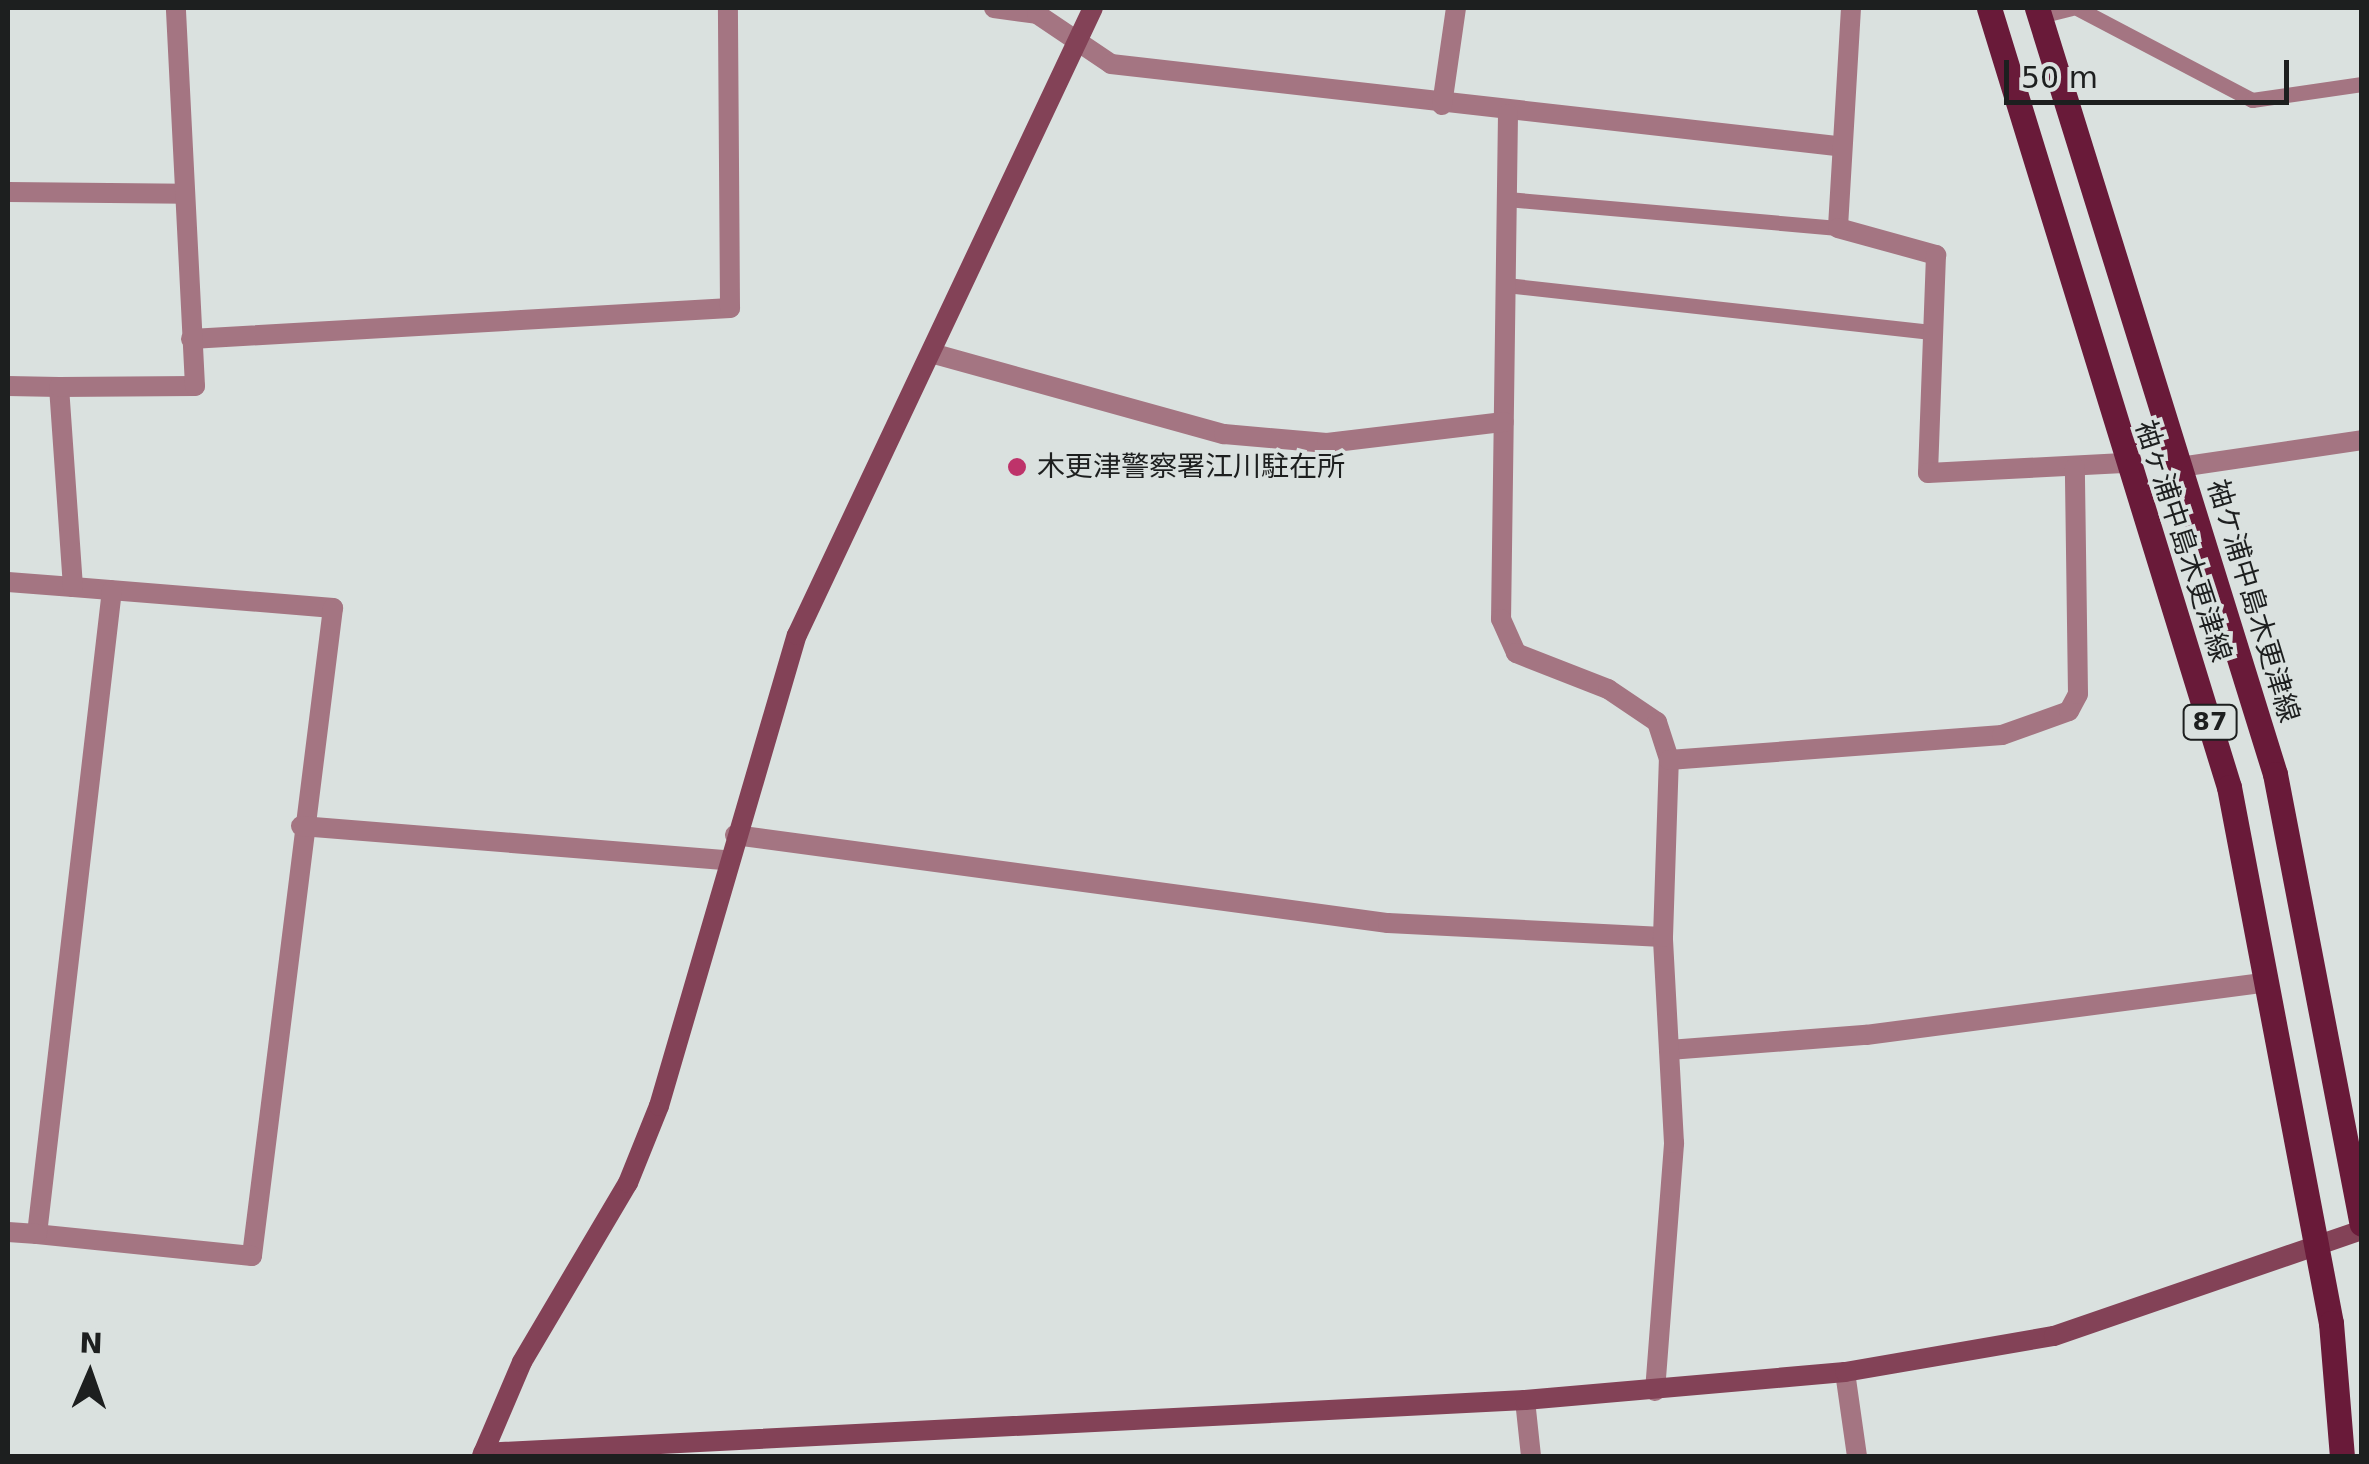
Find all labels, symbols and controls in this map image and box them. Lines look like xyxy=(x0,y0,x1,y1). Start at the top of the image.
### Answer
scale bar xyxy=(2009,40,2294,102)
text: 50 m xyxy=(2021,60,2098,95)
street label: 袖ヶ浦中島木更津線 xyxy=(2128,416,2238,666)
place label: 木更津警察署江川駐在所 xyxy=(1037,450,1345,484)
marker: 木更津警察署江川駐在所 xyxy=(1006,456,1028,478)
street label: 袖ケ浦中島木更津線 xyxy=(2200,476,2306,726)
road number: 87 xyxy=(2182,702,2238,742)
north arrow xyxy=(40,1324,140,1424)
text: N xyxy=(79,1327,103,1360)

